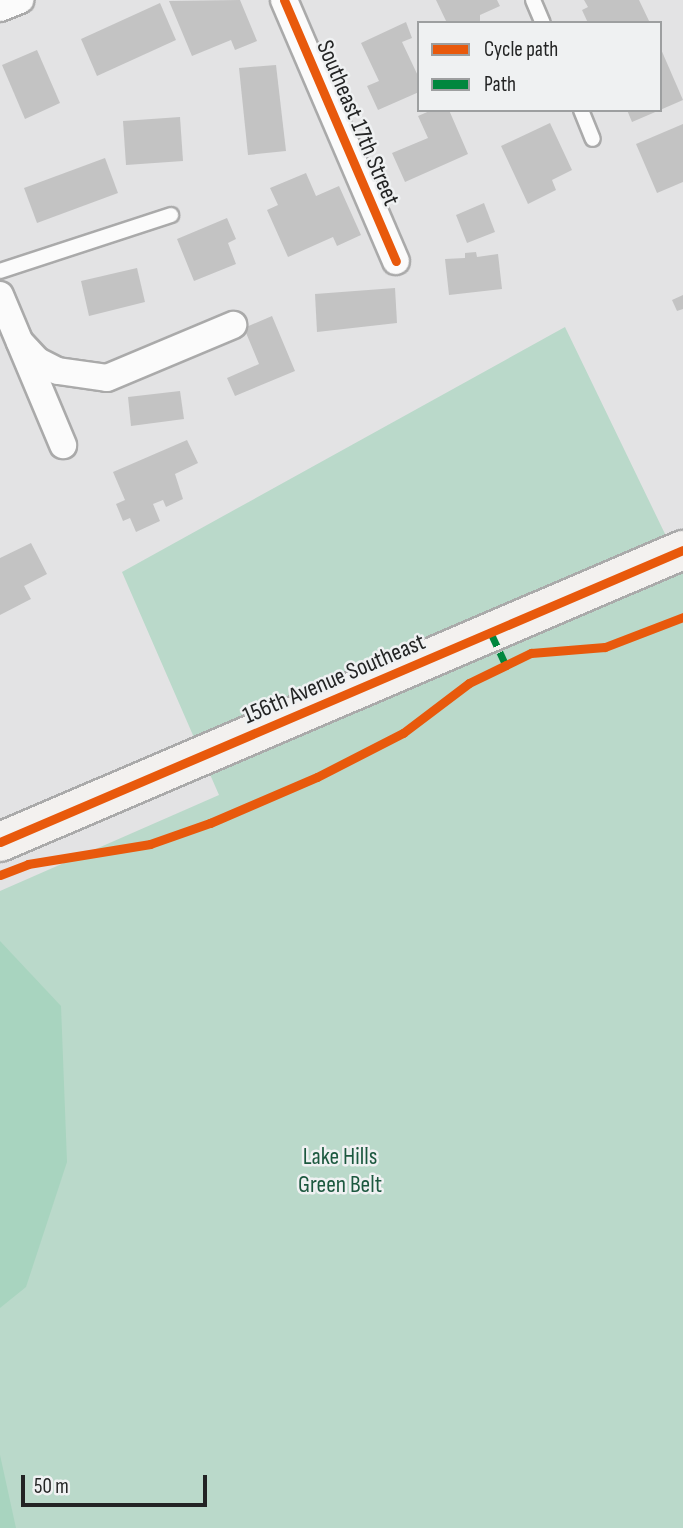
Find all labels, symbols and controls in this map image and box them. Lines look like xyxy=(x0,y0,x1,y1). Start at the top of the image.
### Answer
legend xyxy=(417,21,662,112)
street label: Southeast 17th Street xyxy=(310,36,406,210)
text: Cycle path xyxy=(484,37,558,62)
text: Path xyxy=(484,72,516,97)
street label: 156th Avenue Southeast xyxy=(239,628,429,730)
park label: Lake Hills Green Belt xyxy=(298,1143,382,1199)
scale bar xyxy=(24,1462,210,1506)
text: 50 m xyxy=(34,1474,69,1499)

